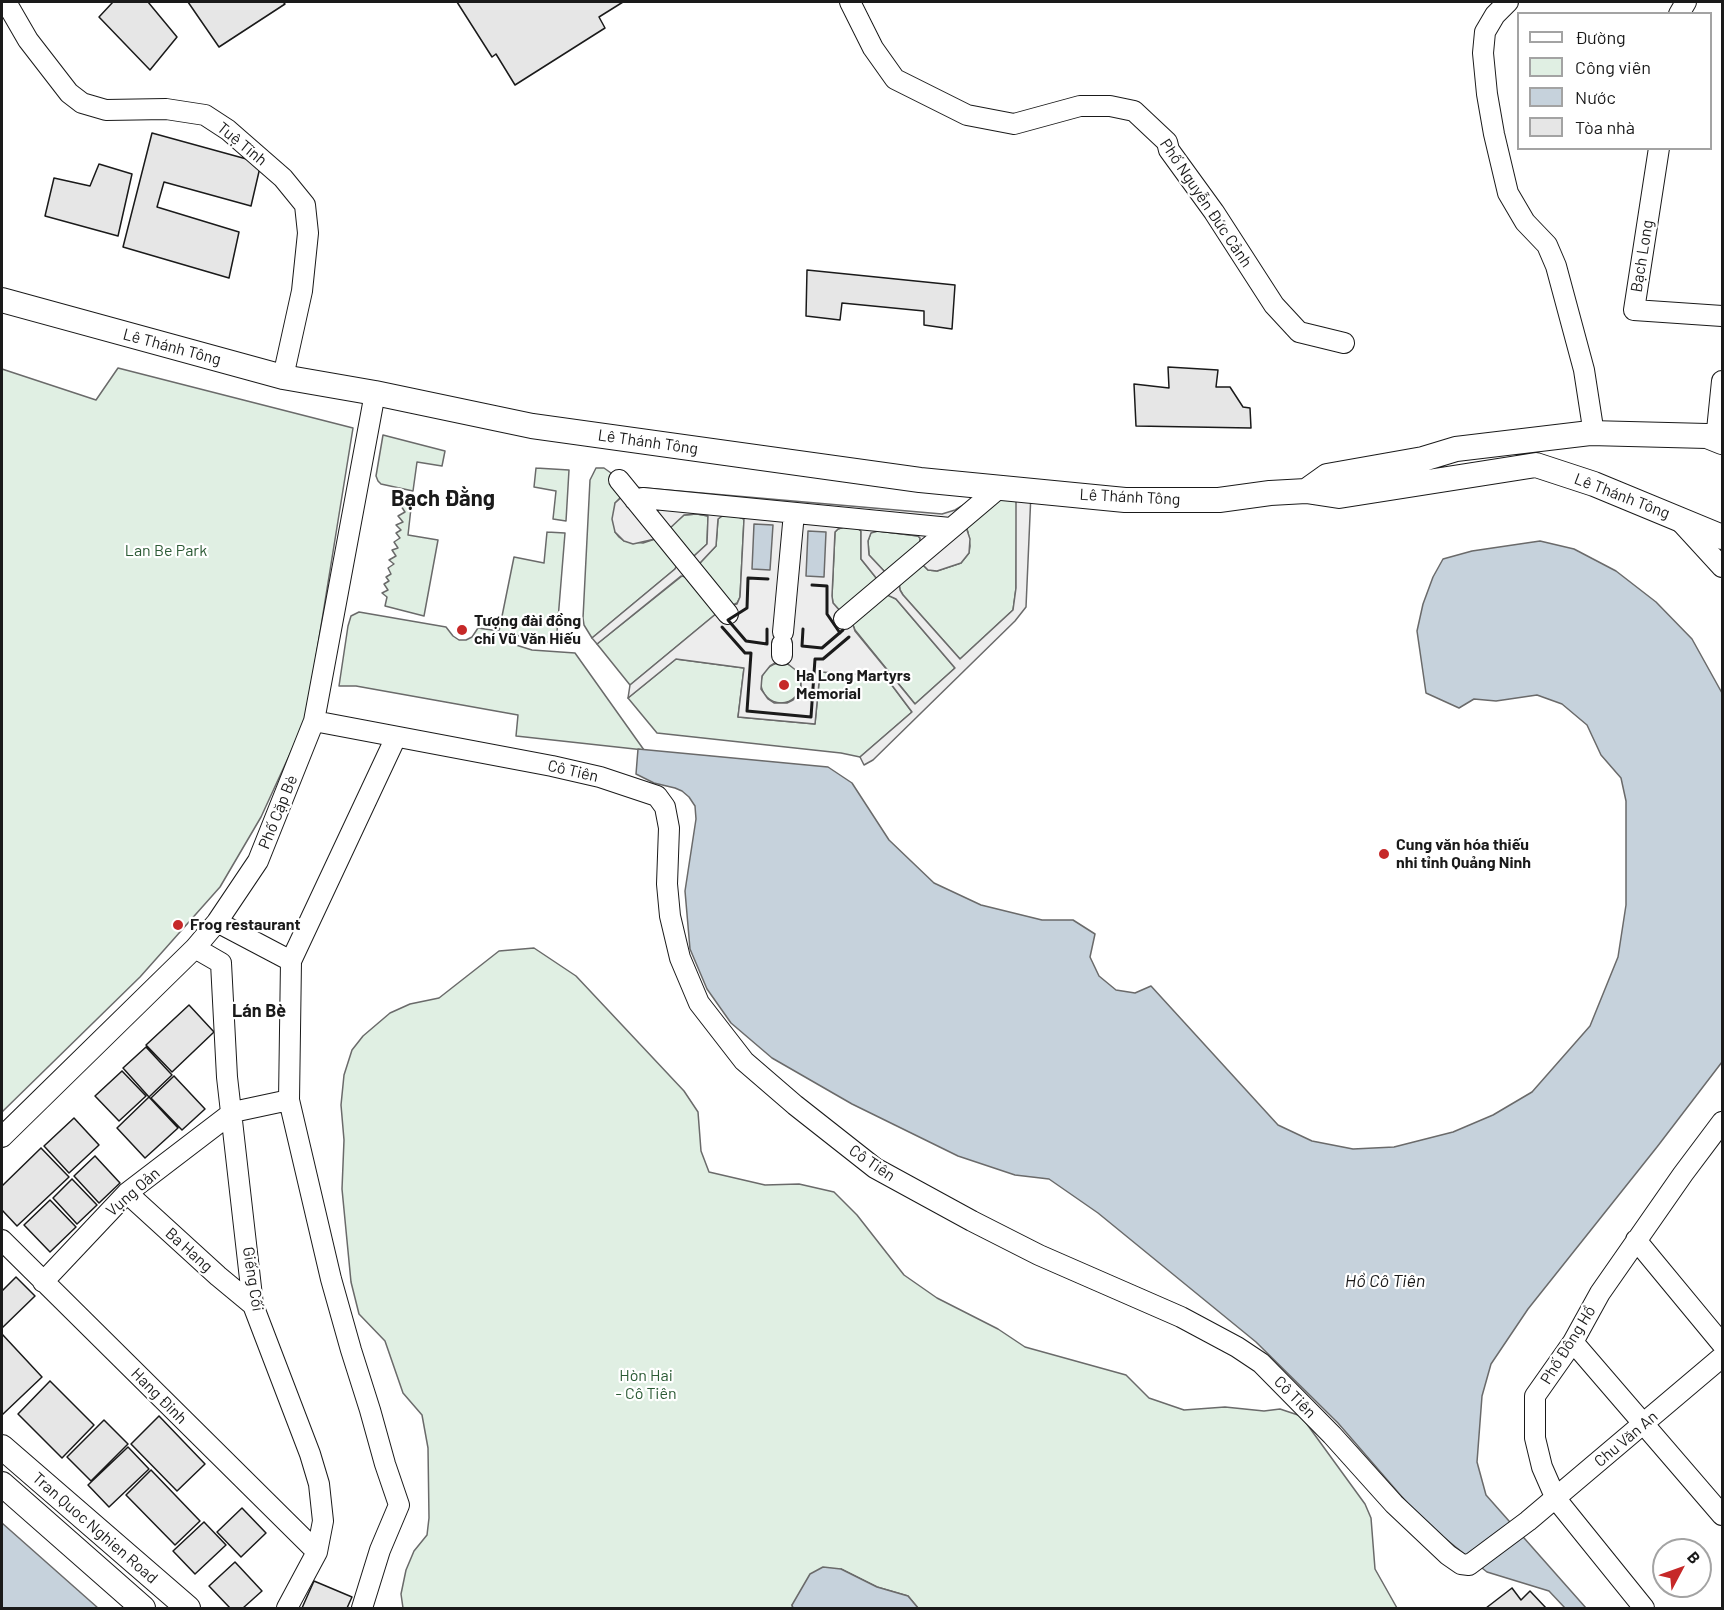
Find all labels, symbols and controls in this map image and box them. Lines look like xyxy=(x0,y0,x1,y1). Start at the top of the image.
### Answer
legend xyxy=(1517,12,1712,150)
text: Đường xyxy=(1575,26,1626,48)
text: Công viên xyxy=(1575,56,1651,78)
text: Nước xyxy=(1575,86,1616,108)
text: Tòa nhà xyxy=(1575,116,1635,138)
street label: Tuệ Tĩnh xyxy=(213,118,271,170)
street label: Phố Nguyễn Đức Cảnh xyxy=(1156,135,1256,271)
street label: Bạch Long xyxy=(1627,218,1657,294)
street label: Lê Thánh Tông xyxy=(121,325,223,369)
street label: Lê Thánh Tông xyxy=(597,425,699,459)
street label: Lê Thánh Tông xyxy=(1571,469,1673,523)
street label: Lê Thánh Tông xyxy=(1079,485,1181,509)
district label: Bạch Đằng xyxy=(391,486,495,512)
park label: Lan Be Park xyxy=(125,541,207,561)
place label: Tượng đài đồng chí Vũ Văn Hiếu xyxy=(474,611,581,649)
marker: Tượng đài đồng chí Vũ Văn Hiếu xyxy=(455,623,469,637)
place label: Ha Long Martyrs Memorial xyxy=(796,666,911,704)
marker: Ha Long Martyrs Memorial xyxy=(777,678,791,692)
street label: Cô Tiên xyxy=(546,756,600,786)
street label: Phố Cặp Bè xyxy=(254,772,302,852)
place label: Cung văn hóa thiếu nhi tỉnh Quảng Ninh xyxy=(1396,835,1531,873)
marker: Cung văn hóa thiếu nhi tỉnh Quảng Ninh xyxy=(1377,847,1391,861)
place label: Frog restaurant xyxy=(190,915,301,935)
marker: Frog restaurant xyxy=(171,918,185,932)
district label: Lán Bè xyxy=(232,1000,286,1022)
street label: Cô Tiên xyxy=(845,1141,899,1185)
street label: Vụng Oản xyxy=(102,1163,164,1221)
street label: Ba Hang xyxy=(161,1224,217,1276)
street label: Giếng Cối xyxy=(238,1245,268,1313)
water label: Hồ Cô Tiên xyxy=(1345,1270,1425,1292)
street label: Phố Đông Hồ xyxy=(1536,1302,1600,1388)
street label: Hang Đinh xyxy=(127,1364,191,1428)
park label: Hòn Hai - Cô Tiên xyxy=(615,1366,677,1404)
street label: Cô Tiên xyxy=(1270,1372,1320,1422)
street label: Chu Văn An xyxy=(1590,1407,1662,1471)
street label: Tran Quoc Nghien Road xyxy=(28,1468,162,1588)
north arrow xyxy=(1652,1538,1712,1598)
text: B xyxy=(1684,1547,1705,1567)

